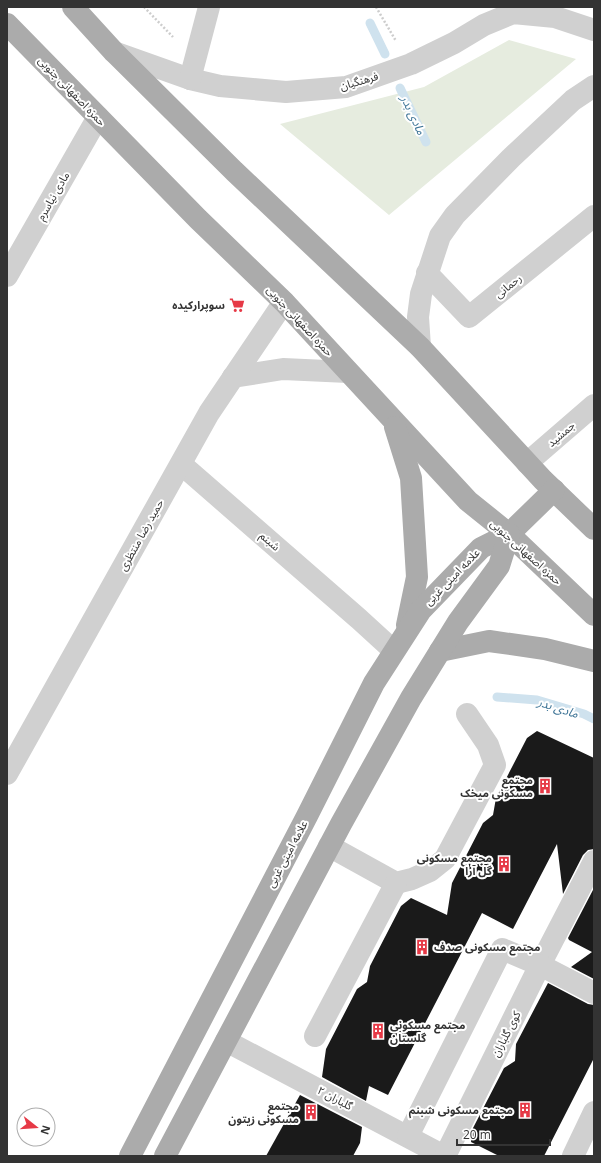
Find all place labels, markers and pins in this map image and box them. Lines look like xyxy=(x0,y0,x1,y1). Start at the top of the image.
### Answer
supermarket icon: سوپرارکیده xyxy=(228,296,246,314)
place label: سوپرارکیده xyxy=(172,297,225,313)
place label: مجتمع مسکونی میخک xyxy=(460,772,533,800)
building icon: مجتمع مسکونی میخک xyxy=(536,777,554,795)
place label: مجتمع مسکونی گل آرا xyxy=(417,850,493,878)
building icon: مجتمع مسکونی گل آرا xyxy=(495,855,513,873)
building icon: مجتمع مسکونی صدف xyxy=(413,938,431,956)
place label: مجتمع مسکونی صدف xyxy=(434,939,540,956)
place label: مجتمع مسکونی گلستان xyxy=(390,1017,465,1045)
building icon: مجتمع مسکونی گلستان xyxy=(369,1022,387,1040)
place label: مجتمع مسکونی زیتون xyxy=(228,1098,299,1126)
building icon: مجتمع مسکونی شبنم xyxy=(516,1101,534,1119)
place label: مجتمع مسکونی شبنم xyxy=(409,1102,513,1119)
building icon: مجتمع مسکونی زیتون xyxy=(302,1103,320,1121)

